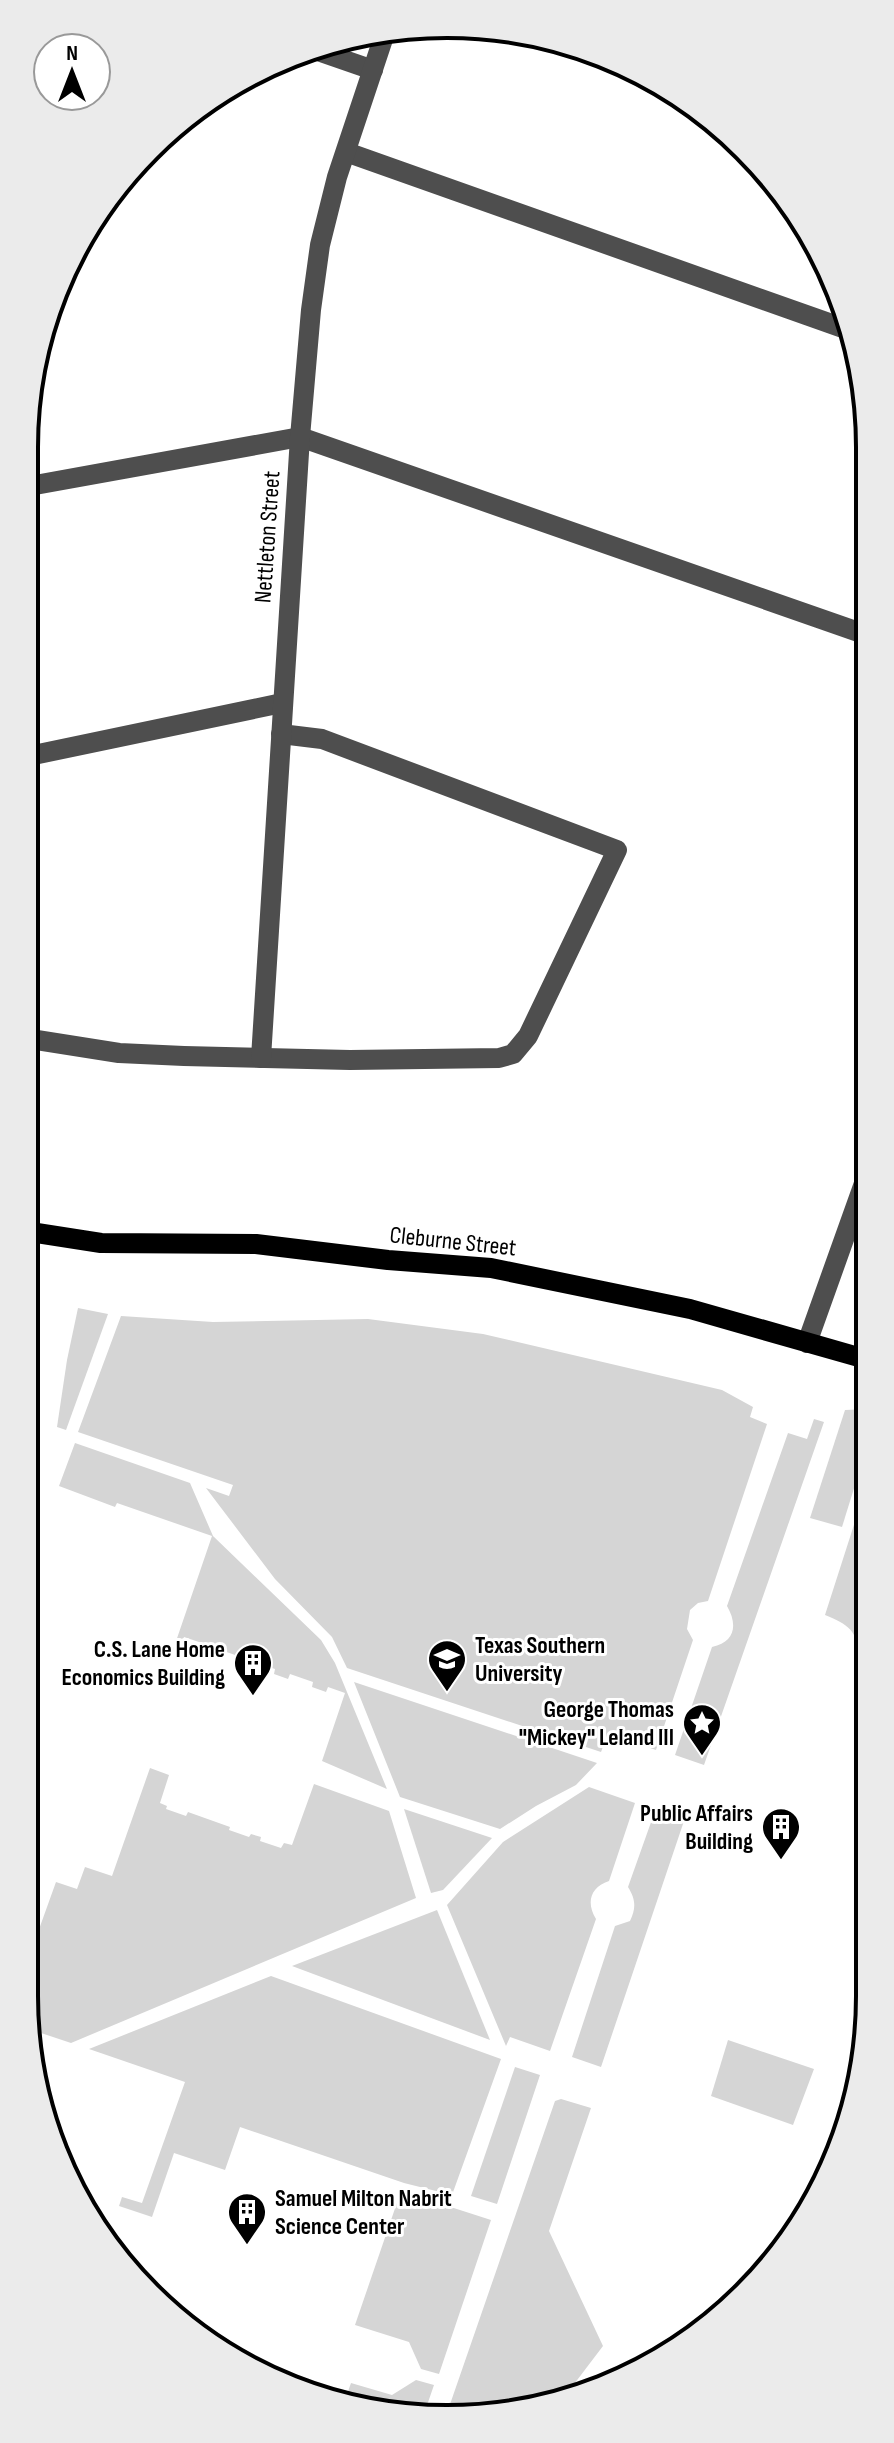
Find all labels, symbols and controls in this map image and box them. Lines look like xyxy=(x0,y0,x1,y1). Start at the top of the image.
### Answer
north arrow xyxy=(32,32,112,112)
text: N xyxy=(66,40,78,67)
street label: Nettleton Street xyxy=(248,470,287,604)
street label: Cleburne Street xyxy=(388,1220,518,1263)
place label: Texas Southern University xyxy=(475,1631,605,1688)
place label: C.S. Lane Home Economics Building xyxy=(61,1635,225,1692)
school or university icon: Texas Southern University xyxy=(426,1638,468,1693)
building icon: C.S. Lane Home Economics Building xyxy=(232,1642,274,1697)
place label: George Thomas "Mickey" Leland III xyxy=(519,1695,674,1752)
place icon: George Thomas "Mickey" Leland III xyxy=(681,1702,723,1757)
place label: Public Affairs Building xyxy=(640,1799,753,1856)
building icon: Public Affairs Building xyxy=(760,1806,802,1861)
place label: Samuel Milton Nabrit Science Center xyxy=(275,2184,452,2241)
building icon: Samuel Milton Nabrit Science Center xyxy=(226,2191,268,2246)

